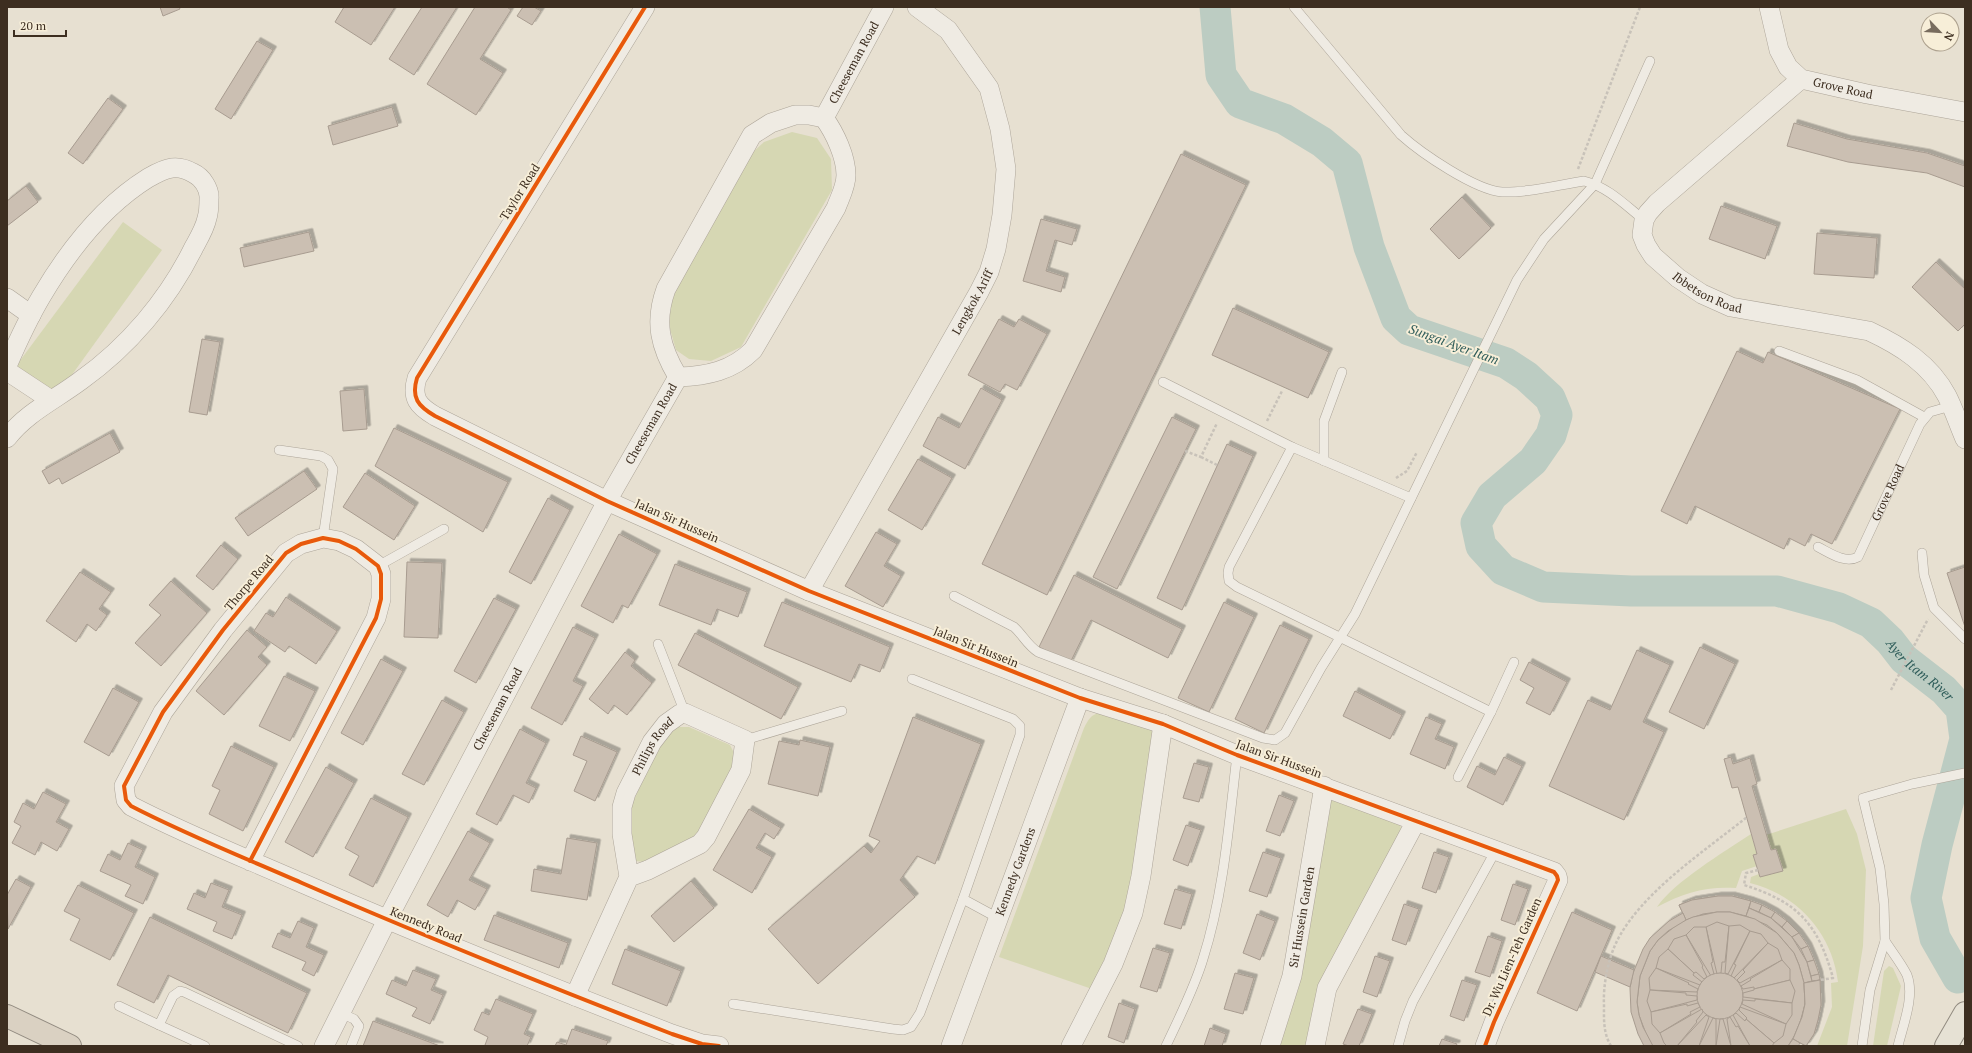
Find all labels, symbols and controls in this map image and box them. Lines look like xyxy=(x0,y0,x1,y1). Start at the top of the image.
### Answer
scale bar xyxy=(14,12,66,38)
north arrow xyxy=(1920,12,1960,52)
text: 20 m xyxy=(20,18,47,33)
street label: Cheeseman Road xyxy=(825,18,882,106)
text: N xyxy=(1941,29,1957,44)
street label: Grove Road xyxy=(1812,74,1874,102)
street label: Taylor Road xyxy=(496,160,543,223)
street label: Lengkok Ariff xyxy=(948,266,996,337)
street label: Ibbetson Road xyxy=(1670,269,1743,316)
water label: Sungai Ayer Itam xyxy=(1406,319,1502,369)
street label: Cheeseman Road xyxy=(622,380,680,467)
street label: Grove Road xyxy=(1868,461,1907,523)
street label: Jalan Sir Hussein xyxy=(633,495,721,546)
street label: Thorpe Road xyxy=(221,551,277,614)
street label: Jalan Sir Hussein xyxy=(932,623,1021,670)
water label: Ayer Itam River xyxy=(1882,634,1959,705)
street label: Cheeseman Road xyxy=(469,665,525,753)
street label: Philips Road xyxy=(628,713,676,778)
street label: Jalan Sir Hussein xyxy=(1234,736,1324,781)
street label: Kennedy Gardens xyxy=(992,825,1038,918)
street label: Sir Hussein Garden xyxy=(1286,865,1317,969)
street label: Dr. Wu Lien-Teh Garden xyxy=(1479,895,1544,1018)
street label: Kennedy Road xyxy=(388,903,465,946)

